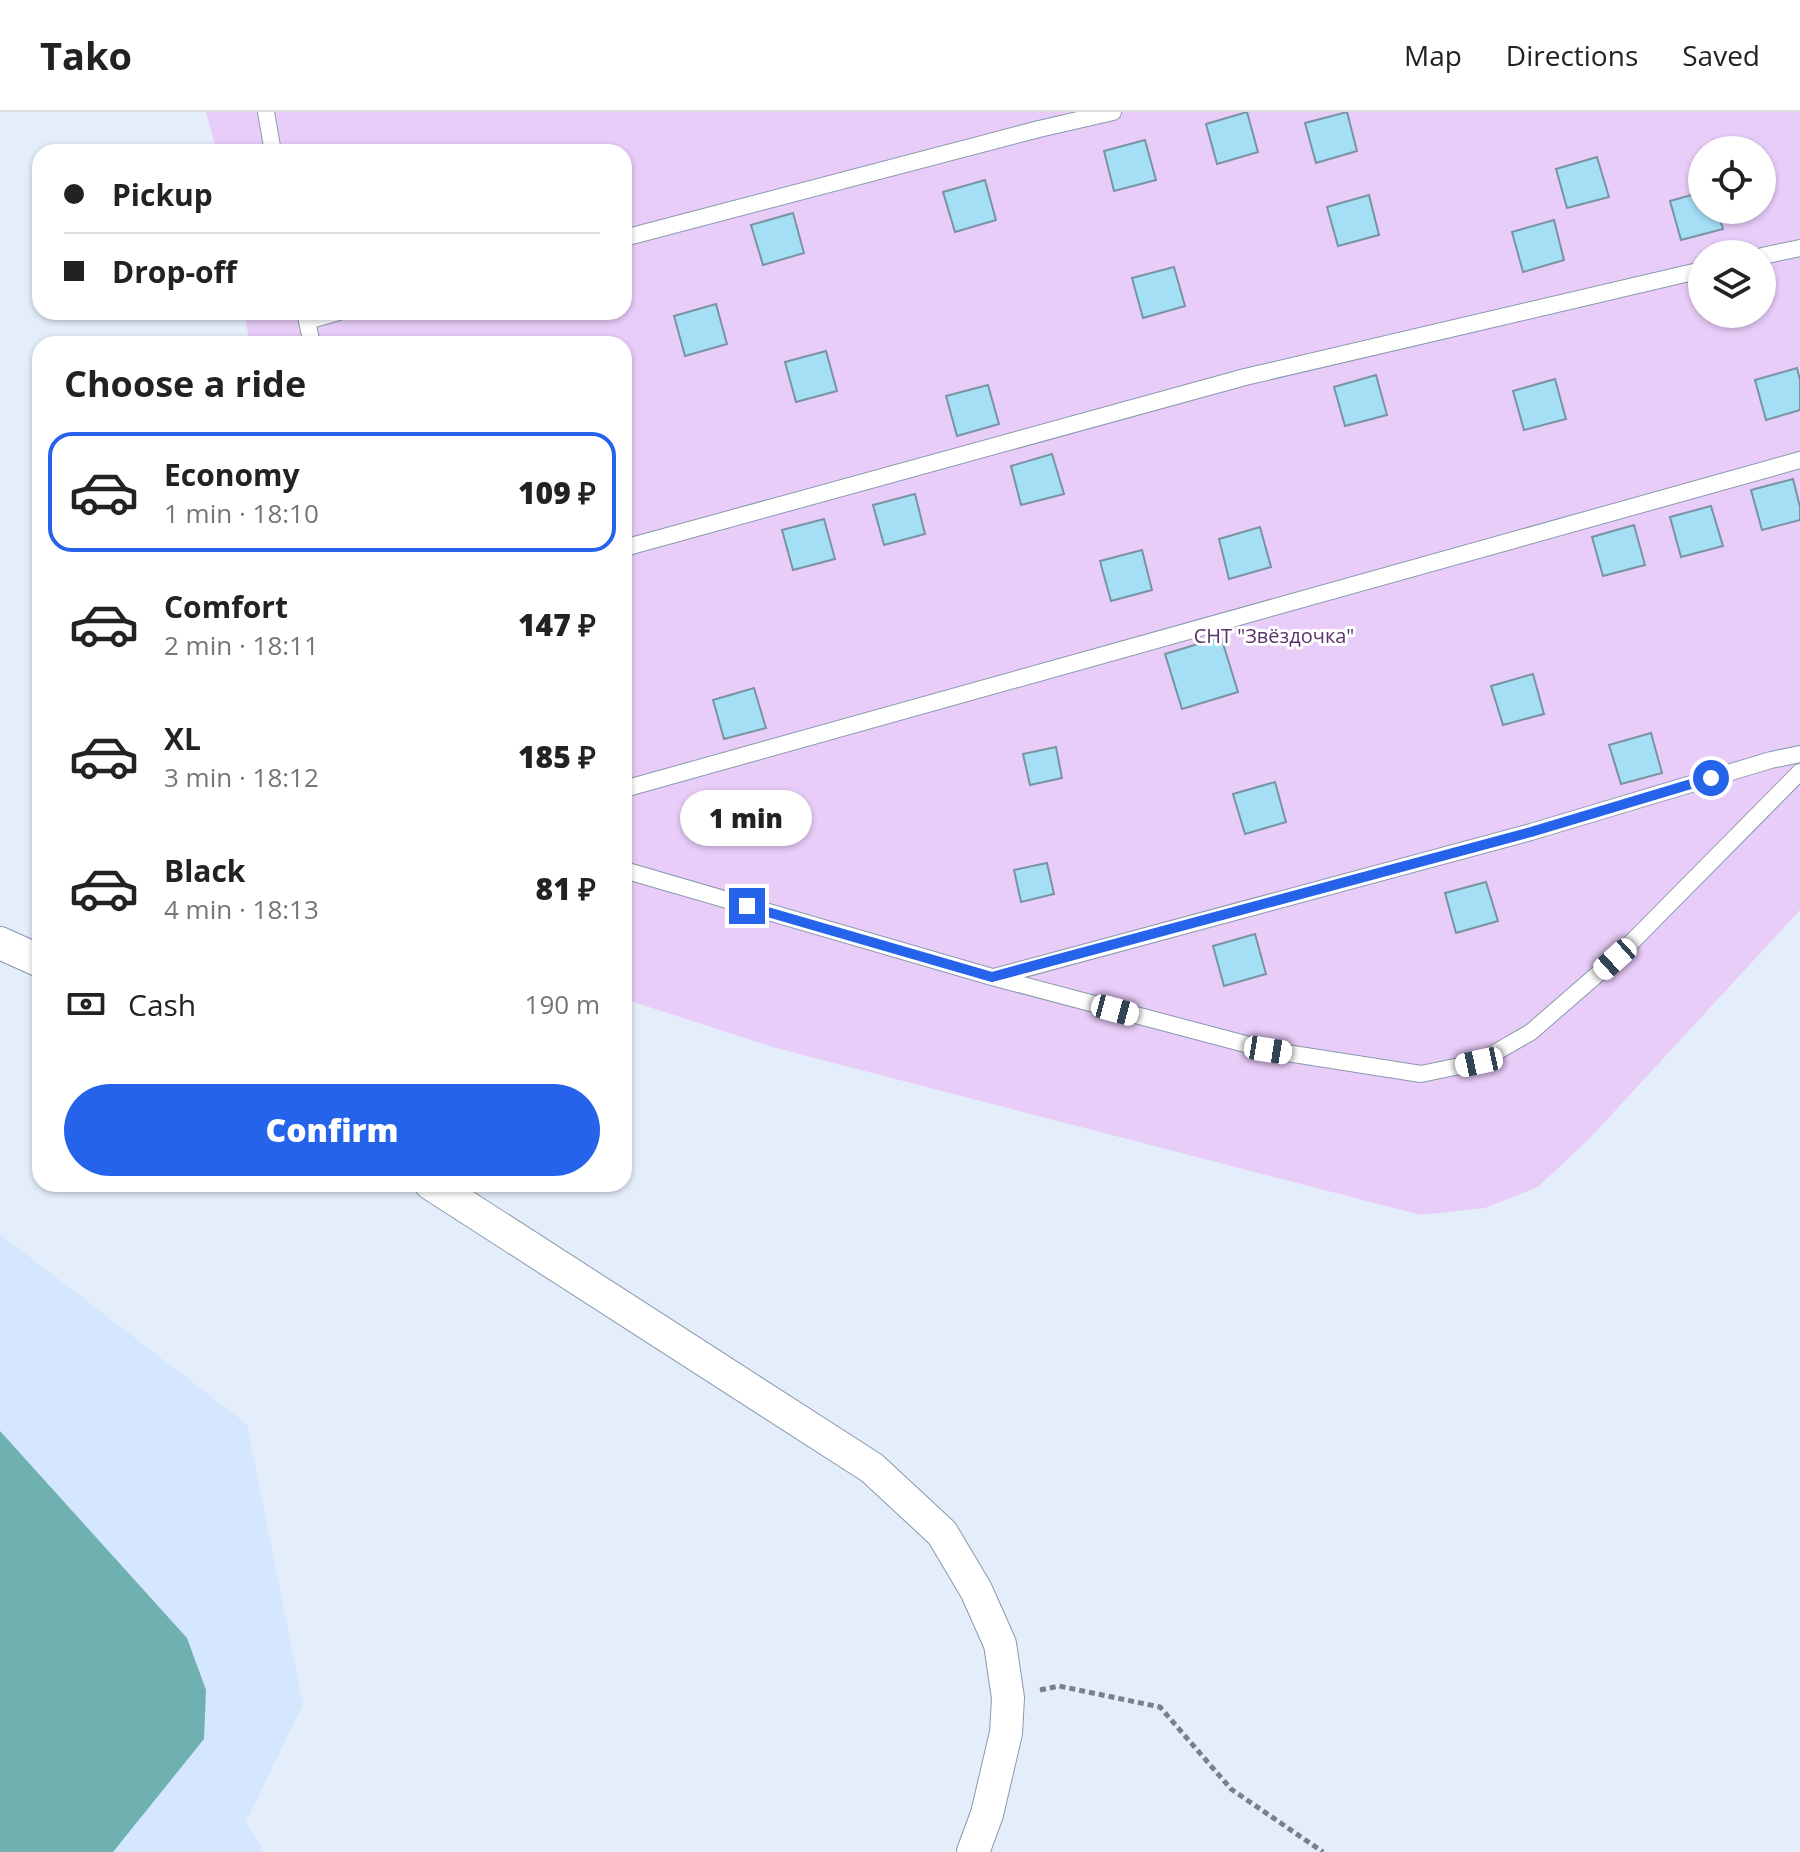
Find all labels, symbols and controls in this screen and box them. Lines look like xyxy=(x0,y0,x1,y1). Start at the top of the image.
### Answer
text: Tako xyxy=(40,29,132,81)
text: Map xyxy=(1404,36,1462,74)
text: Directions xyxy=(1506,36,1638,74)
text: Saved xyxy=(1682,36,1760,74)
map controls xyxy=(1688,136,1776,328)
button: locate xyxy=(1688,136,1776,224)
text: Pickup xyxy=(112,174,213,215)
button: layers xyxy=(1688,240,1776,328)
text: Drop-off xyxy=(112,251,237,292)
text: Choose a ride xyxy=(64,359,306,408)
text: Economy xyxy=(164,454,300,495)
icon: car xyxy=(68,456,140,528)
text: 109 ₽ xyxy=(518,472,596,513)
text: 1 min · 18:10 xyxy=(164,495,319,531)
text: Comfort xyxy=(164,586,288,627)
icon: car xyxy=(68,588,140,660)
text: 147 ₽ xyxy=(518,604,596,645)
park label: СНТ "Звёздочка" xyxy=(1194,622,1354,649)
text: 2 min · 18:11 xyxy=(164,627,319,663)
text: XL xyxy=(164,718,201,759)
icon: car xyxy=(68,720,140,792)
text: 185 ₽ xyxy=(518,736,596,777)
text: 3 min · 18:12 xyxy=(164,759,319,795)
route start xyxy=(1693,760,1729,796)
callout: 1 min xyxy=(681,790,813,846)
text: 1 min xyxy=(709,800,783,836)
text: Black xyxy=(164,850,245,891)
icon: car xyxy=(68,852,140,924)
text: 81 ₽ xyxy=(536,868,596,909)
route end xyxy=(729,888,765,924)
text: 4 min · 18:13 xyxy=(164,891,319,927)
car xyxy=(1589,934,1641,984)
icon: cash xyxy=(64,982,108,1026)
text: Cash xyxy=(128,984,196,1025)
text: 190 m xyxy=(525,986,600,1022)
car xyxy=(1089,992,1141,1028)
car xyxy=(1242,1034,1294,1066)
car xyxy=(1453,1045,1505,1079)
button: Confirm xyxy=(64,1084,600,1176)

